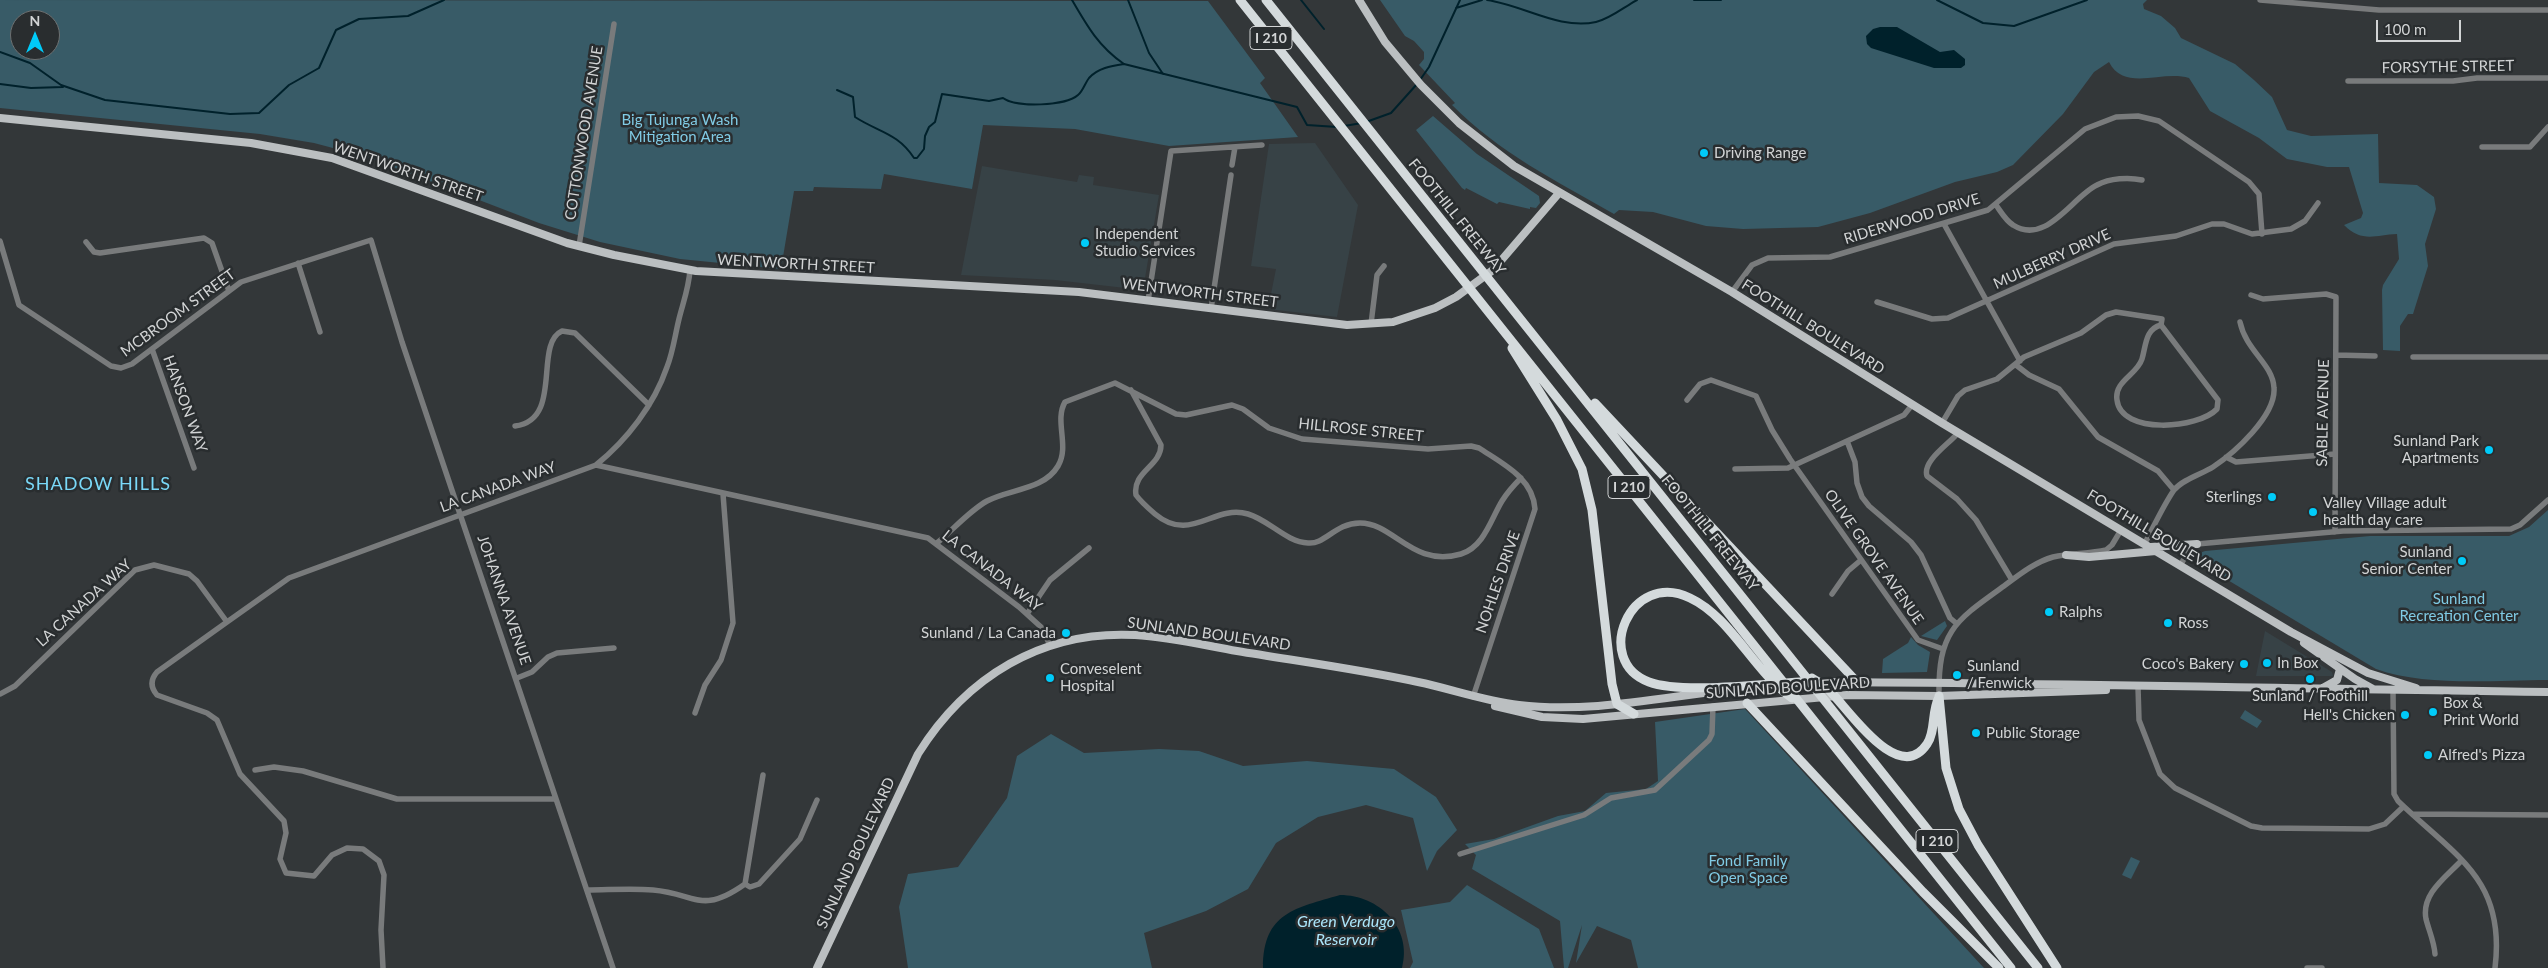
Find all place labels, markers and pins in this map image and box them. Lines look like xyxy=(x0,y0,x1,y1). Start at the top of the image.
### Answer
place label: Driving Range xyxy=(1714,144,1806,162)
marker: Driving Range xyxy=(1698,147,1710,159)
place label: Independent Studio Services xyxy=(1095,225,1195,260)
marker: Independent Studio Services xyxy=(1079,237,1091,249)
place label: Sunland Park Apartments xyxy=(2393,432,2479,467)
marker: Sunland Park Apartments xyxy=(2483,444,2495,456)
place label: Sterlings xyxy=(2206,488,2262,506)
marker: Sterlings xyxy=(2266,491,2278,503)
place label: Valley Village adult health day care xyxy=(2323,494,2447,529)
marker: Valley Village adult health day care xyxy=(2307,506,2319,518)
place label: Sunland Senior Center xyxy=(2361,543,2452,578)
marker: Sunland Senior Center xyxy=(2456,555,2468,567)
place label: Ralphs xyxy=(2059,603,2103,621)
marker: Ralphs xyxy=(2043,606,2055,618)
place label: Ross xyxy=(2178,614,2208,632)
marker: Ross xyxy=(2162,617,2174,629)
place label: Sunland / La Canada xyxy=(921,624,1056,642)
marker: Sunland / La Canada xyxy=(1060,627,1072,639)
place label: In Box xyxy=(2277,654,2319,672)
place label: Coco's Bakery xyxy=(2142,655,2234,673)
place label: Sunland / Fenwick xyxy=(1967,657,2032,692)
marker: In Box xyxy=(2261,657,2273,669)
marker: Coco's Bakery xyxy=(2238,658,2250,670)
place label: Conveselent Hospital xyxy=(1060,660,1142,695)
marker: Sunland / Fenwick xyxy=(1951,669,1963,681)
marker: Conveselent Hospital xyxy=(1044,672,1056,684)
marker: Sunland / Foothill xyxy=(2304,673,2316,685)
place label: Sunland / Foothill xyxy=(2252,687,2368,705)
place label: Box & Print World xyxy=(2443,694,2519,729)
place label: Hell's Chicken xyxy=(2303,706,2395,724)
marker: Box & Print World xyxy=(2427,706,2439,718)
marker: Hell's Chicken xyxy=(2399,709,2411,721)
place label: Public Storage xyxy=(1986,724,2080,742)
marker: Public Storage xyxy=(1970,727,1982,739)
place label: Alfred's Pizza xyxy=(2438,746,2525,764)
marker: Alfred's Pizza xyxy=(2422,749,2434,761)

